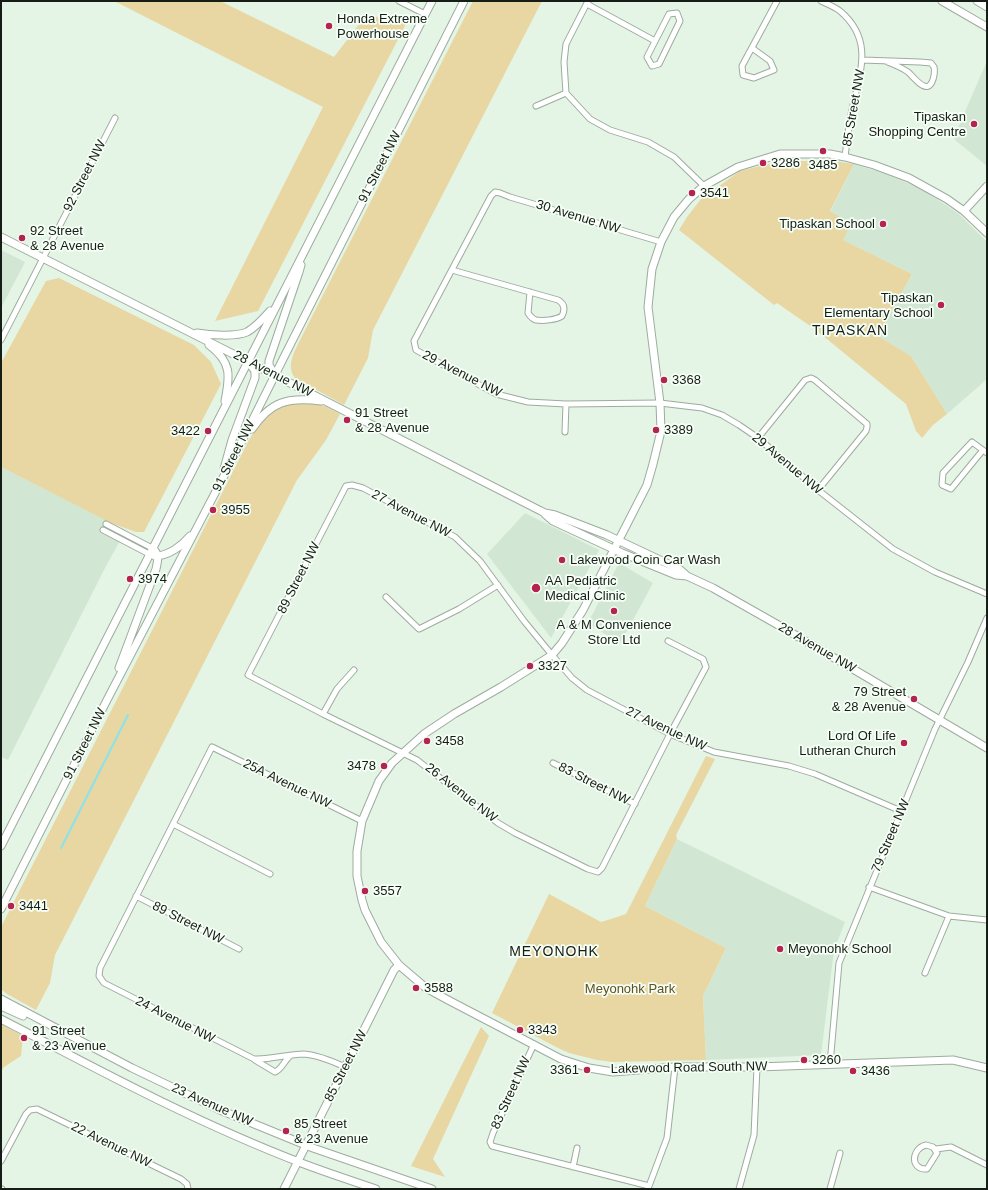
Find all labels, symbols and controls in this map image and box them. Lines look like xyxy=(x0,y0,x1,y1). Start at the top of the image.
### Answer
place label: Honda Extreme Powerhouse xyxy=(337,11,427,42)
marker: Honda Extreme Powerhouse xyxy=(324,21,334,31)
street label: 85 Street NW xyxy=(840,68,868,148)
place label: Tipaskan Shopping Centre xyxy=(868,109,966,140)
marker: Tipaskan Shopping Centre xyxy=(969,119,979,129)
street label: 91 Street NW xyxy=(355,129,405,205)
street label: 92 Street NW xyxy=(60,138,110,214)
marker: 3485 xyxy=(818,146,828,156)
place label: 3286 xyxy=(771,155,800,171)
place label: 3485 xyxy=(809,157,837,173)
marker: 3286 xyxy=(758,158,768,168)
place label: 3541 xyxy=(700,185,729,201)
marker: 3541 xyxy=(687,188,697,198)
street label: 30 Avenue NW xyxy=(534,197,622,237)
place label: Tipaskan School xyxy=(779,216,875,232)
marker: Tipaskan School xyxy=(878,219,888,229)
place label: 92 Street & 28 Avenue xyxy=(30,223,104,254)
marker: 92 Street & 28 Avenue xyxy=(17,233,27,243)
place label: Tipaskan Elementary School xyxy=(824,290,933,321)
marker: Tipaskan Elementary School xyxy=(936,300,946,310)
district label: TIPASKAN xyxy=(812,323,888,339)
street label: 28 Avenue NW xyxy=(231,347,315,401)
street label: 29 Avenue NW xyxy=(420,347,504,401)
place label: 3368 xyxy=(672,372,701,388)
marker: 3368 xyxy=(659,375,669,385)
place label: 91 Street & 28 Avenue xyxy=(355,405,429,436)
marker: 91 Street & 28 Avenue xyxy=(342,415,352,425)
street label: 91 Street NW xyxy=(209,418,259,494)
place label: 3389 xyxy=(664,422,693,438)
place label: 3422 xyxy=(171,423,200,439)
marker: 3389 xyxy=(651,425,661,435)
marker: 3422 xyxy=(203,426,213,436)
street label: 29 Avenue NW xyxy=(749,430,825,498)
street label: 27 Avenue NW xyxy=(369,487,453,541)
place label: 3955 xyxy=(221,502,250,518)
marker: 3955 xyxy=(208,505,218,515)
street label: 89 Street NW xyxy=(274,540,324,616)
place label: Lakewood Coin Car Wash xyxy=(570,552,721,568)
marker: Lakewood Coin Car Wash xyxy=(557,555,567,565)
place label: 3974 xyxy=(138,571,167,587)
place label: AA Pediatric Medical Clinic xyxy=(545,573,625,604)
marker: 3974 xyxy=(125,574,135,584)
marker: AA Pediatric Medical Clinic xyxy=(530,582,542,594)
marker: A & M Convenience Store Ltd xyxy=(609,606,619,616)
place label: A & M Convenience Store Ltd xyxy=(557,617,671,648)
street label: 28 Avenue NW xyxy=(775,619,859,677)
place label: 3327 xyxy=(538,658,567,674)
marker: 3327 xyxy=(525,661,535,671)
place label: 79 Street & 28 Avenue xyxy=(832,684,906,715)
marker: 79 Street & 28 Avenue xyxy=(909,694,919,704)
street label: 27 Avenue NW xyxy=(623,704,709,754)
street label: 91 Street NW xyxy=(60,706,110,782)
place label: Lord Of Life Lutheran Church xyxy=(799,728,896,759)
place label: 3458 xyxy=(435,733,464,749)
marker: 3458 xyxy=(422,736,432,746)
marker: Lord Of Life Lutheran Church xyxy=(899,738,909,748)
street label: 25A Avenue NW xyxy=(240,756,334,812)
place label: 3478 xyxy=(347,758,376,774)
street label: 83 Street NW xyxy=(556,759,632,809)
street label: 26 Avenue NW xyxy=(422,760,500,826)
marker: 3478 xyxy=(379,761,389,771)
street label: 79 Street NW xyxy=(869,797,913,875)
place label: 3557 xyxy=(373,883,402,899)
marker: 3557 xyxy=(360,886,370,896)
place label: 3441 xyxy=(19,898,48,914)
street label: 89 Street NW xyxy=(150,898,226,948)
marker: 3441 xyxy=(6,901,16,911)
place label: Meyonohk School xyxy=(788,941,891,957)
district label: MEYONOHK xyxy=(509,944,599,960)
marker: Meyonohk School xyxy=(775,944,785,954)
place label: 3588 xyxy=(424,980,453,996)
park label: Meyonohk Park xyxy=(585,981,675,997)
marker: 3588 xyxy=(411,983,421,993)
street label: 24 Avenue NW xyxy=(133,993,217,1047)
place label: 3343 xyxy=(528,1022,557,1038)
place label: 91 Street & 23 Avenue xyxy=(32,1023,106,1054)
marker: 3343 xyxy=(515,1025,525,1035)
street label: 85 Street NW xyxy=(321,1028,371,1104)
marker: 91 Street & 23 Avenue xyxy=(19,1033,29,1043)
place label: 3260 xyxy=(812,1052,841,1068)
street label: 83 Street NW xyxy=(488,1054,534,1132)
marker: 3260 xyxy=(799,1055,809,1065)
street label: Lakewood Road South NW xyxy=(610,1059,768,1077)
place label: 3361 xyxy=(550,1062,579,1078)
place label: 3436 xyxy=(861,1063,890,1079)
marker: 3361 xyxy=(582,1065,592,1075)
marker: 3436 xyxy=(848,1066,858,1076)
street label: 23 Avenue NW xyxy=(169,1080,255,1130)
place label: 85 Street & 23 Avenue xyxy=(294,1116,368,1147)
street label: 22 Avenue NW xyxy=(68,1119,154,1171)
marker: 85 Street & 23 Avenue xyxy=(281,1126,291,1136)

